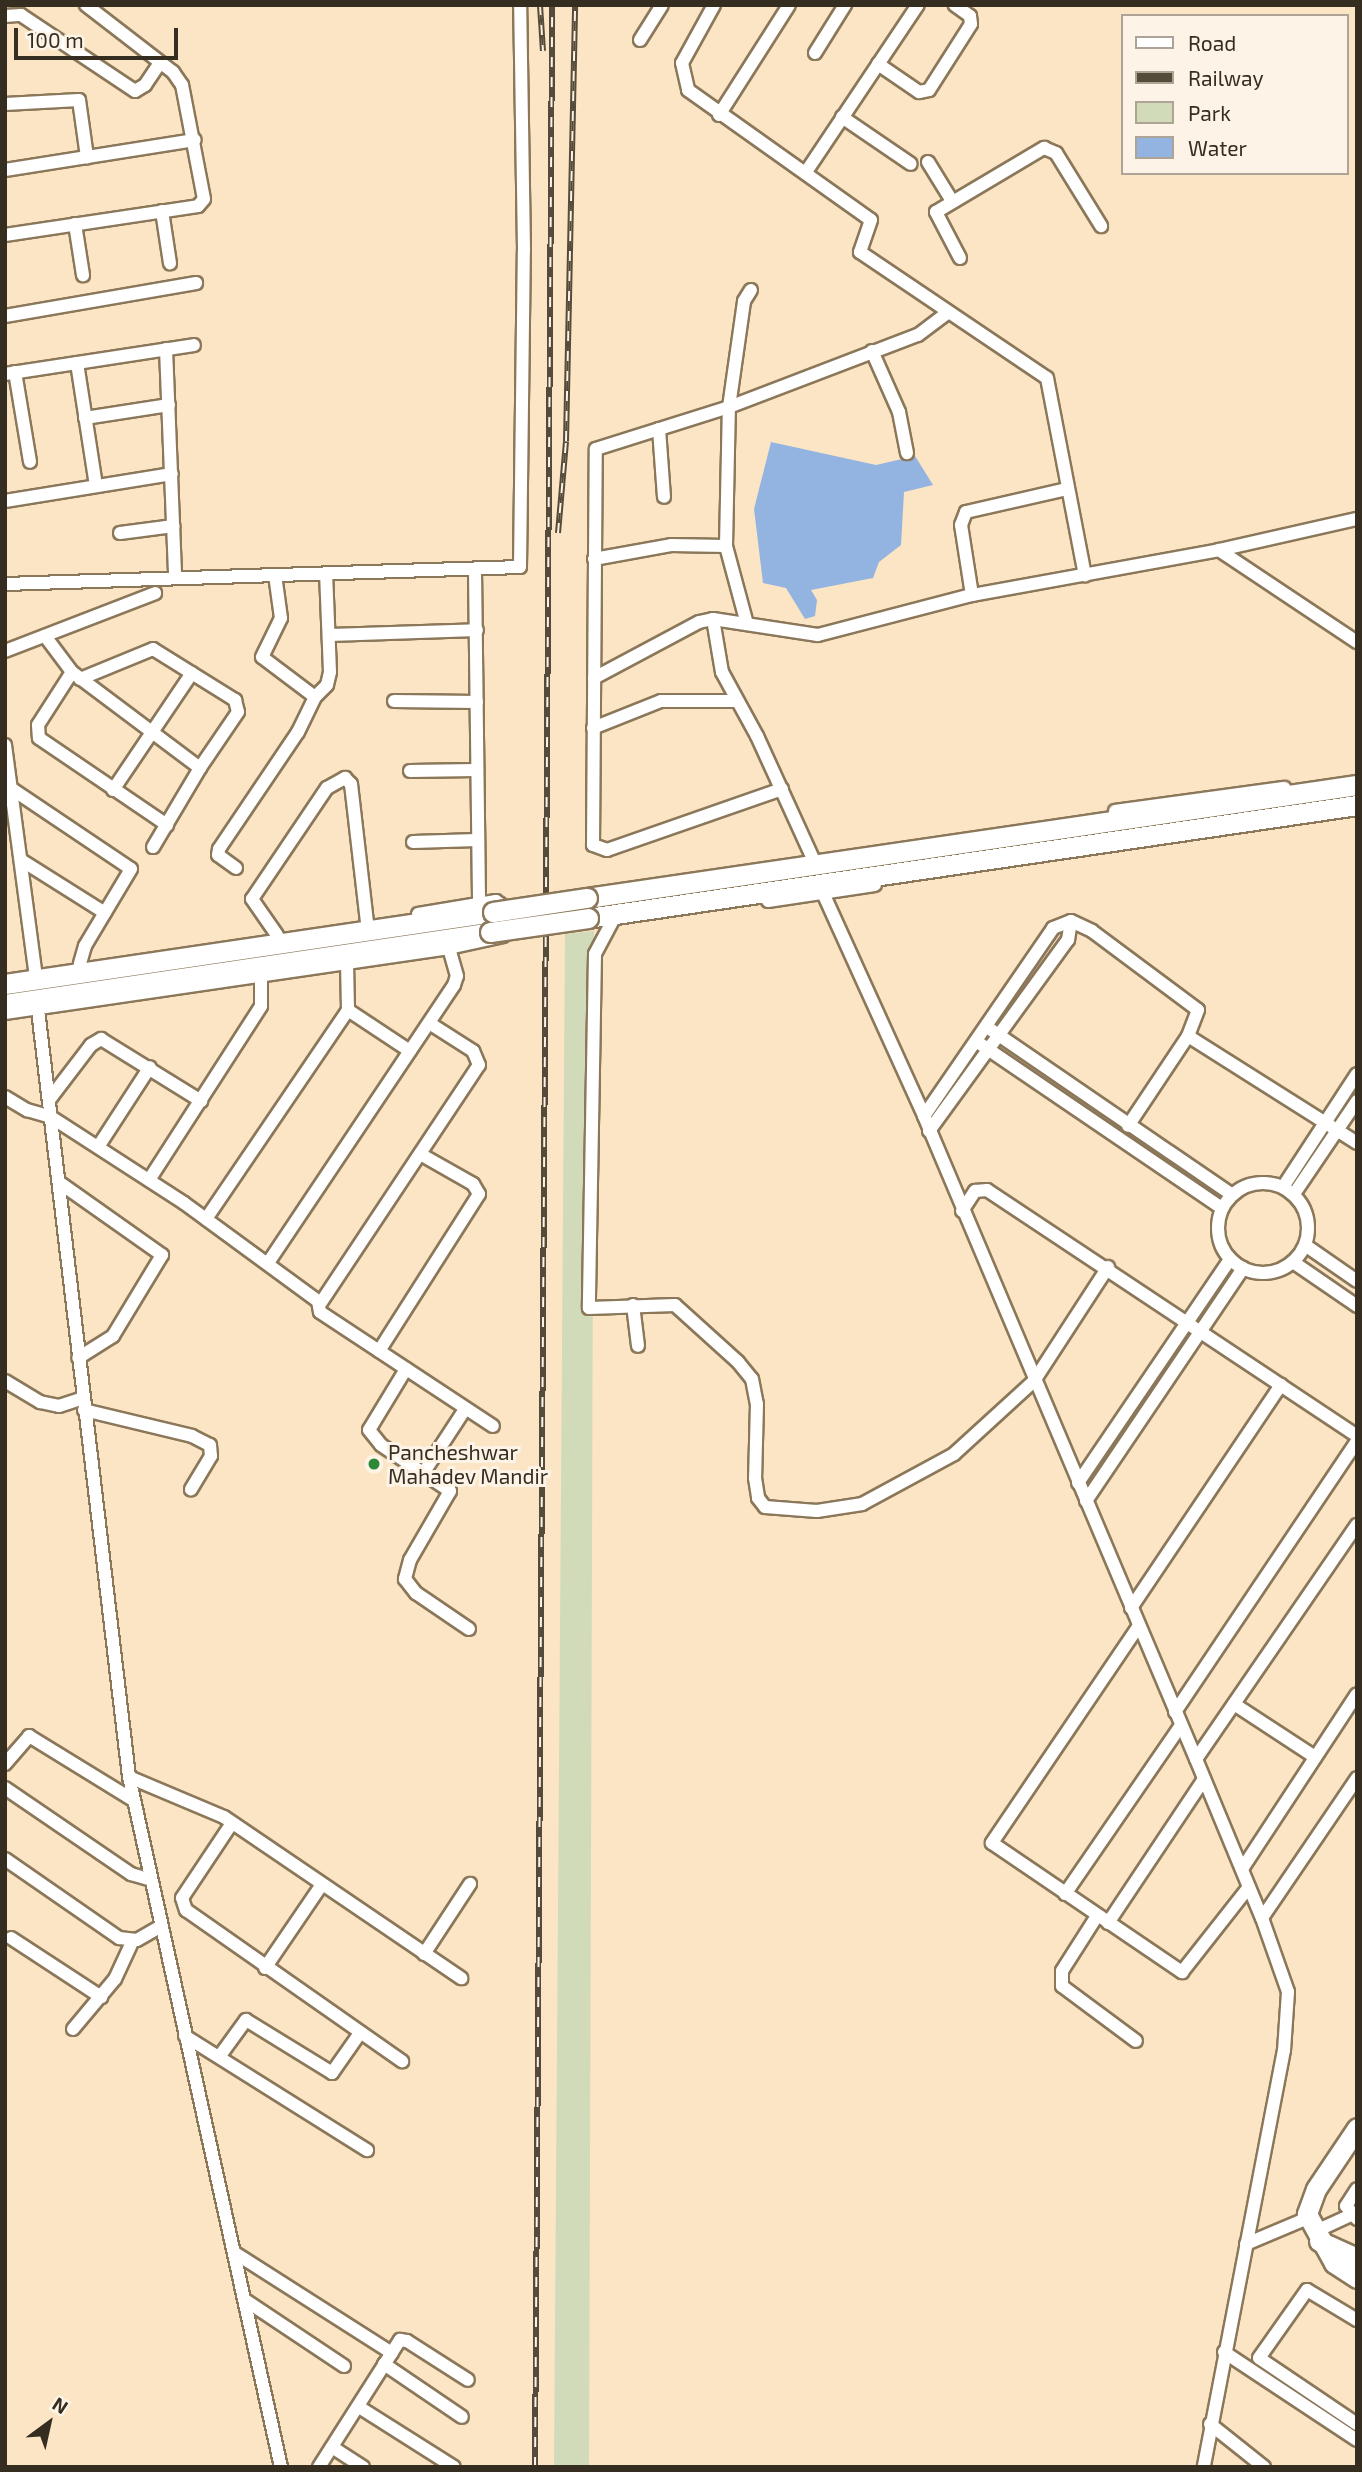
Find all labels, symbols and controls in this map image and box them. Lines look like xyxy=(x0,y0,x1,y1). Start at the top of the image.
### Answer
scale bar xyxy=(18,14,182,58)
legend xyxy=(1120,14,1348,175)
text: 100 m xyxy=(27,27,84,52)
text: Road xyxy=(1188,30,1236,55)
text: Railway xyxy=(1188,65,1264,90)
text: Park xyxy=(1188,100,1231,125)
text: Water xyxy=(1188,135,1247,160)
place label: Pancheshwar Mahadev Mandir xyxy=(388,1439,549,1489)
marker: Pancheshwar Mahadev Mandir xyxy=(366,1456,382,1472)
north arrow xyxy=(14,2388,84,2458)
text: N xyxy=(49,2392,73,2418)

